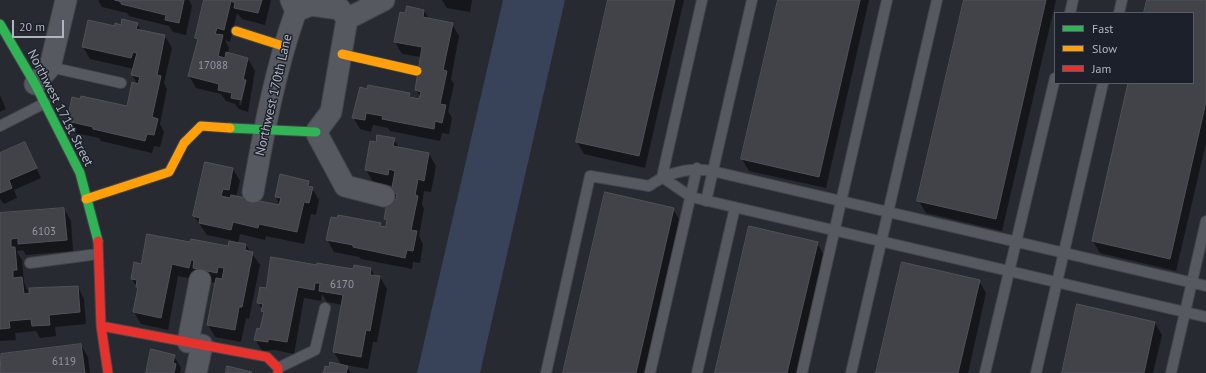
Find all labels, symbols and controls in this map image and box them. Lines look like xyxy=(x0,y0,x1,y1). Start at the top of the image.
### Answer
scale bar xyxy=(14,12,66,38)
legend xyxy=(1054,12,1194,84)
text: 20 m xyxy=(19,19,45,34)
text: Fast xyxy=(1092,21,1113,36)
street label: Northwest 170th Lane xyxy=(252,33,296,157)
text: Slow xyxy=(1092,41,1117,56)
street label: Northwest 171st Street xyxy=(24,47,96,169)
house number: 17088 xyxy=(198,59,228,73)
text: Jam xyxy=(1092,61,1111,76)
house number: 6103 xyxy=(32,225,56,239)
house number: 6170 xyxy=(330,278,354,292)
house number: 6119 xyxy=(52,355,76,369)

